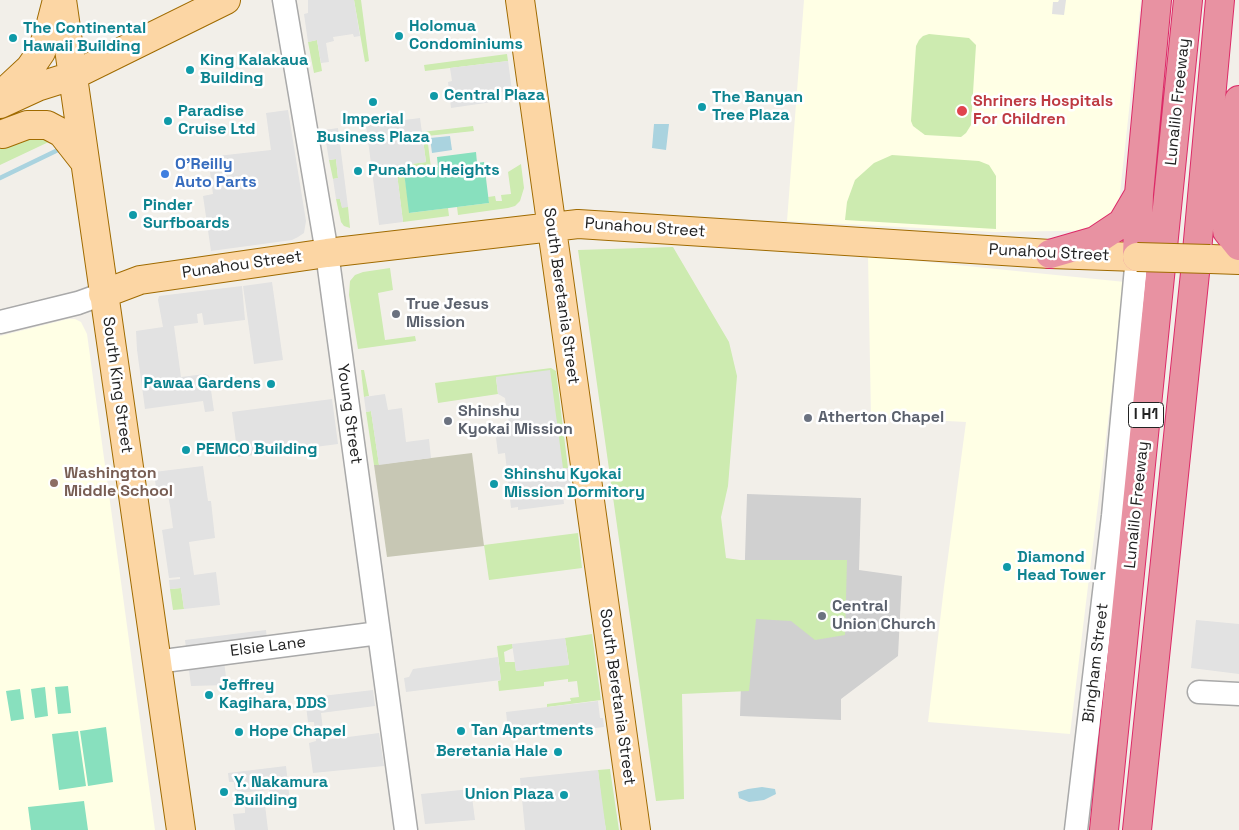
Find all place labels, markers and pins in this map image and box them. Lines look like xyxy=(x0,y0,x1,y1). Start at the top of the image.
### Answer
place label: Holomua Condominiums xyxy=(409,17,523,55)
place label: The Continental Hawaii Building xyxy=(23,19,146,57)
marker: Holomua Condominiums xyxy=(393,30,405,42)
marker: The Continental Hawaii Building xyxy=(7,32,19,44)
place label: King Kalakaua Building xyxy=(200,51,308,89)
marker: King Kalakaua Building xyxy=(184,64,196,76)
place label: Central Plaza xyxy=(444,86,545,106)
place label: The Banyan Tree Plaza xyxy=(712,88,803,126)
marker: Central Plaza xyxy=(428,90,440,102)
place label: Shriners Hospitals For Children xyxy=(973,92,1113,130)
marker: Imperial Business Plaza xyxy=(367,96,379,108)
marker: The Banyan Tree Plaza xyxy=(696,101,708,113)
place label: Paradise Cruise Ltd xyxy=(178,102,256,140)
marker: Shriners Hospitals For Children xyxy=(955,104,969,118)
place label: Imperial Business Plaza xyxy=(316,110,430,148)
marker: Paradise Cruise Ltd xyxy=(162,115,174,127)
place label: O'Reilly Auto Parts xyxy=(175,155,257,193)
place label: Punahou Heights xyxy=(368,161,500,181)
marker: Punahou Heights xyxy=(352,165,364,177)
marker: O'Reilly Auto Parts xyxy=(159,168,171,180)
place label: Pinder Surfboards xyxy=(143,196,230,234)
marker: Pinder Surfboards xyxy=(127,209,139,221)
place label: True Jesus Mission xyxy=(406,295,489,333)
marker: True Jesus Mission xyxy=(390,308,402,320)
place label: Pawaa Gardens xyxy=(144,374,261,394)
marker: Pawaa Gardens xyxy=(265,378,277,390)
place label: Shinshu Kyokai Mission xyxy=(458,402,573,440)
place label: Atherton Chapel xyxy=(818,408,944,428)
marker: Atherton Chapel xyxy=(802,412,814,424)
marker: Shinshu Kyokai Mission xyxy=(442,415,454,427)
place label: PEMCO Building xyxy=(196,440,317,460)
marker: PEMCO Building xyxy=(180,444,192,456)
place label: Washington Middle School xyxy=(64,464,173,502)
place label: Shinshu Kyokai Mission Dormitory xyxy=(504,465,645,503)
marker: Washington Middle School xyxy=(48,477,60,489)
marker: Shinshu Kyokai Mission Dormitory xyxy=(488,478,500,490)
place label: Diamond Head Tower xyxy=(1017,548,1106,586)
marker: Diamond Head Tower xyxy=(1001,561,1013,573)
place label: Central Union Church xyxy=(832,597,936,635)
marker: Central Union Church xyxy=(816,610,828,622)
place label: Jeffrey Kagihara, DDS xyxy=(219,676,326,714)
marker: Jeffrey Kagihara, DDS xyxy=(203,689,215,701)
place label: Tan Apartments xyxy=(471,721,594,741)
place label: Hope Chapel xyxy=(249,722,346,742)
marker: Tan Apartments xyxy=(455,725,467,737)
marker: Hope Chapel xyxy=(233,726,245,738)
place label: Beretania Hale xyxy=(436,742,548,762)
marker: Beretania Hale xyxy=(552,746,564,758)
place label: Y. Nakamura Building xyxy=(234,773,328,811)
place label: Union Plaza xyxy=(465,785,554,805)
marker: Y. Nakamura Building xyxy=(218,786,230,798)
marker: Union Plaza xyxy=(558,789,570,801)

